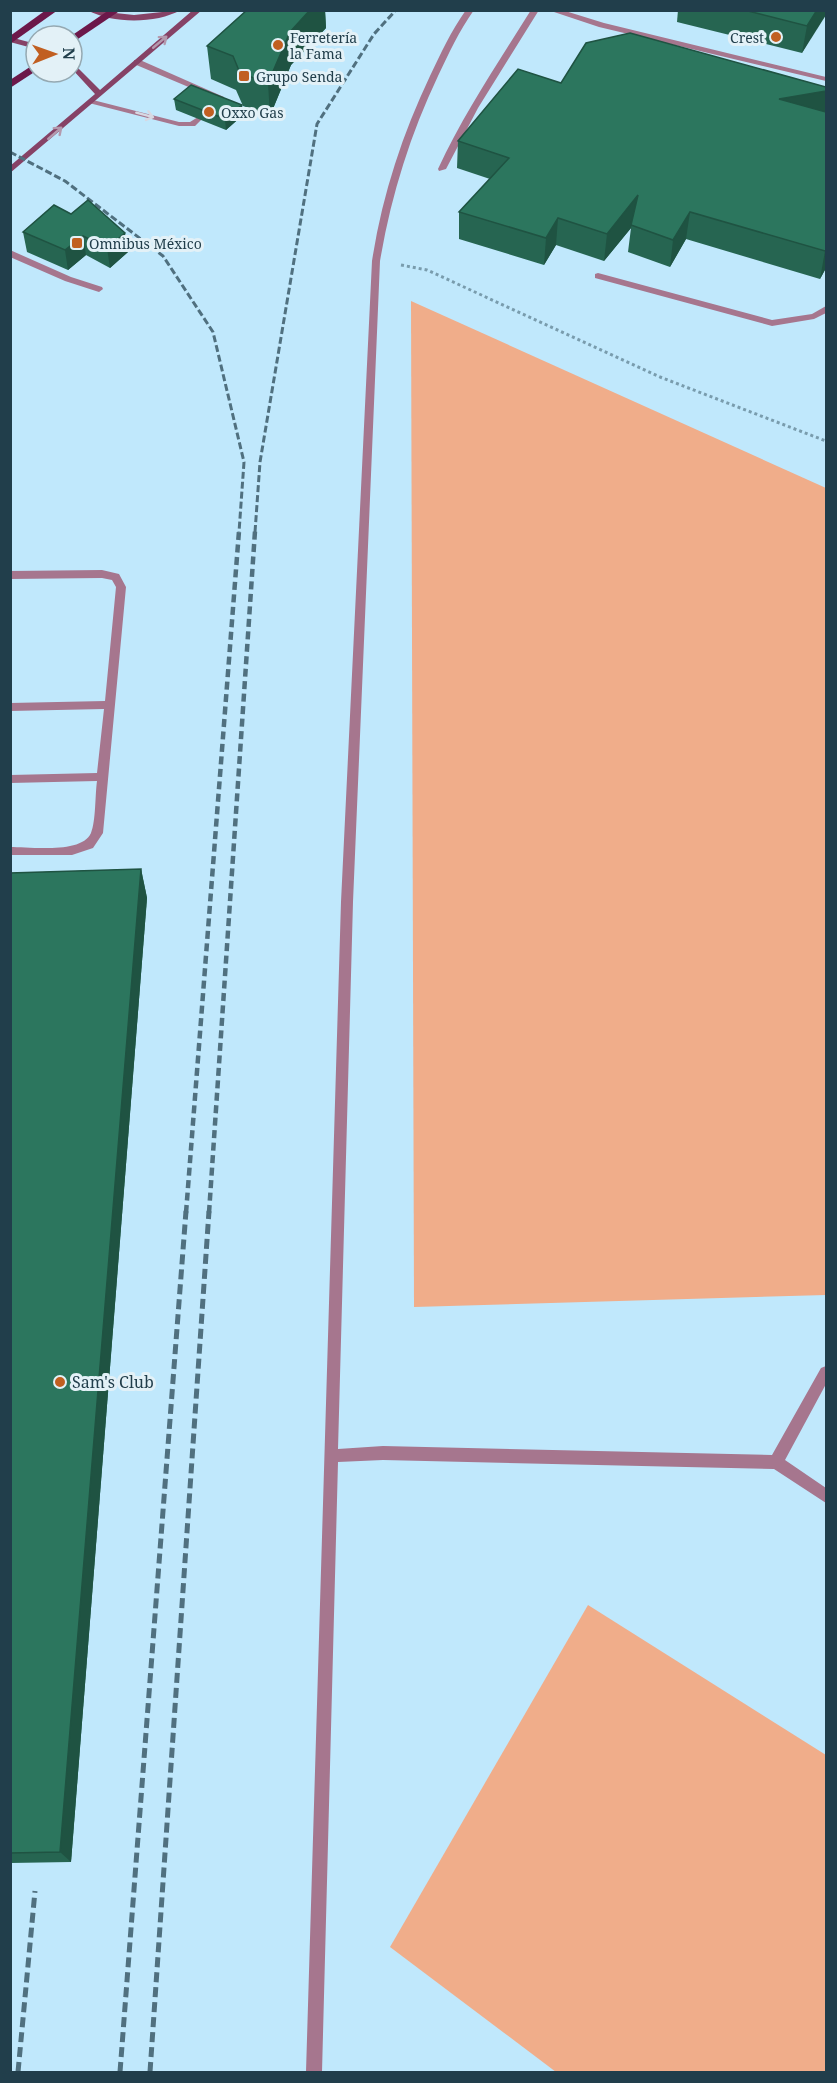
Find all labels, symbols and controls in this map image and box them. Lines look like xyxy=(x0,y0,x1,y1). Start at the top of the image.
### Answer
north arrow xyxy=(24,24,84,84)
place label: Ferretería la Fama xyxy=(290,28,357,63)
place label: Crest xyxy=(730,28,764,47)
marker: Crest xyxy=(769,30,783,44)
one-way arrow xyxy=(152,35,167,49)
marker: Ferretería la Fama xyxy=(271,38,285,52)
text: N xyxy=(58,47,80,61)
place label: Grupo Senda xyxy=(256,67,343,86)
marker: Grupo Senda xyxy=(237,69,251,83)
place label: Oxxo Gas xyxy=(221,103,283,122)
marker: Oxxo Gas xyxy=(202,105,216,119)
one-way arrow xyxy=(135,110,154,122)
one-way arrow xyxy=(47,126,62,140)
place label: Omnibus México xyxy=(89,234,202,253)
marker: Omnibus México xyxy=(70,236,84,250)
place label: Sam's Club xyxy=(72,1371,154,1393)
marker: Sam's Club xyxy=(53,1375,67,1389)

